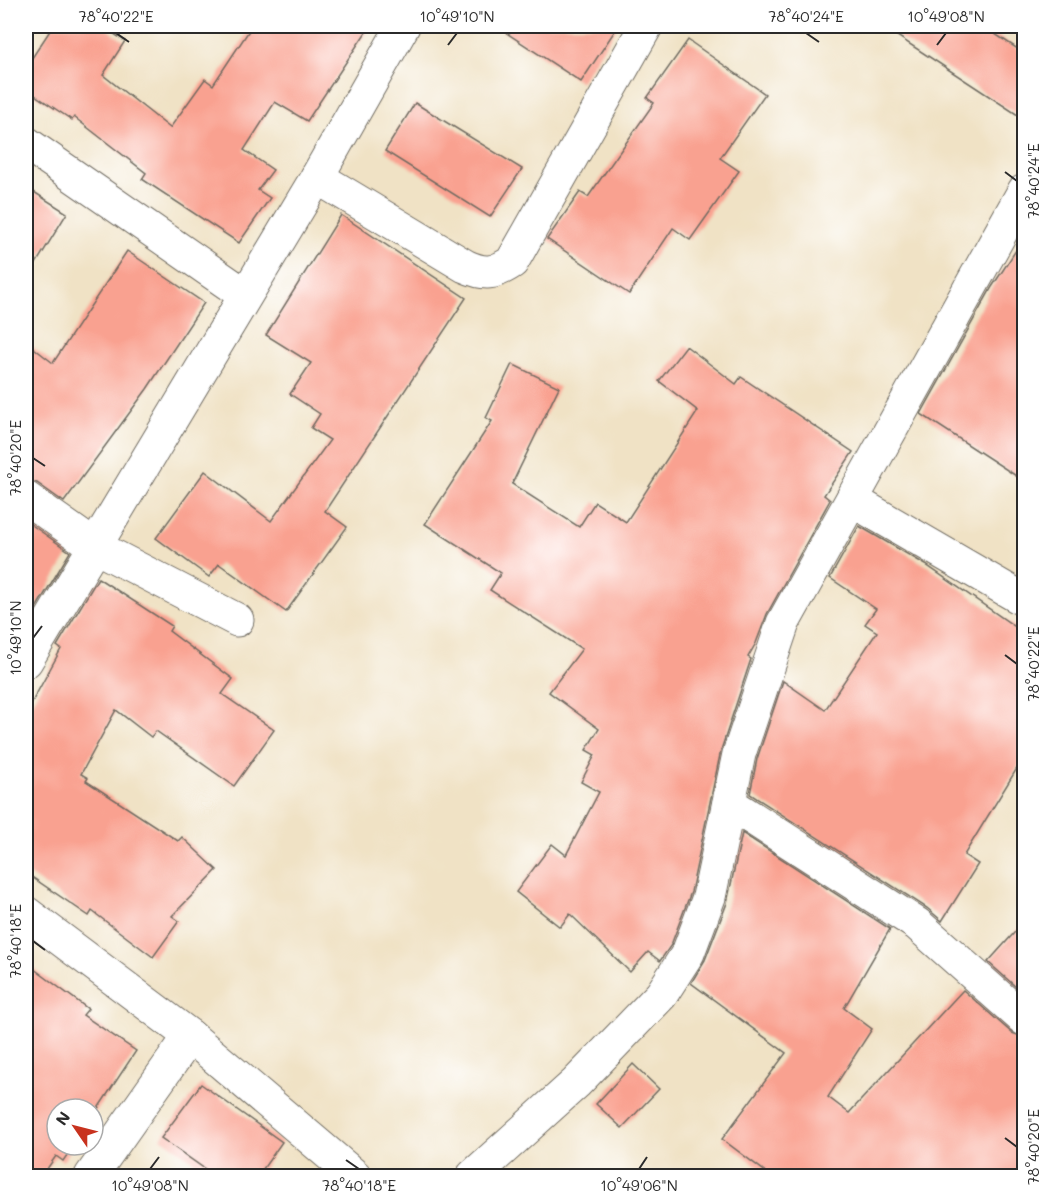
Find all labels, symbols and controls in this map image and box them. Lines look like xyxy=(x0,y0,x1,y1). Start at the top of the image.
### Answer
text: 78°40'22"E xyxy=(78,6,154,26)
text: 10°49'10"N xyxy=(419,6,495,26)
text: 78°40'24"E xyxy=(768,6,844,26)
text: 10°49'08"N xyxy=(907,6,985,26)
text: 78°40'24"E xyxy=(1023,143,1043,219)
text: 78°40'20"E xyxy=(5,420,25,496)
text: 10°49'10"N xyxy=(5,600,25,676)
text: 78°40'22"E xyxy=(1023,626,1043,702)
text: 78°40'18"E xyxy=(5,903,25,978)
north arrow xyxy=(45,1097,105,1157)
text: N xyxy=(50,1107,74,1129)
text: 78°40'20"E xyxy=(1023,1109,1043,1185)
text: 10°49'08"N xyxy=(111,1175,189,1195)
text: 78°40'18"E xyxy=(322,1175,397,1195)
text: 10°49'06"N xyxy=(600,1175,678,1195)

